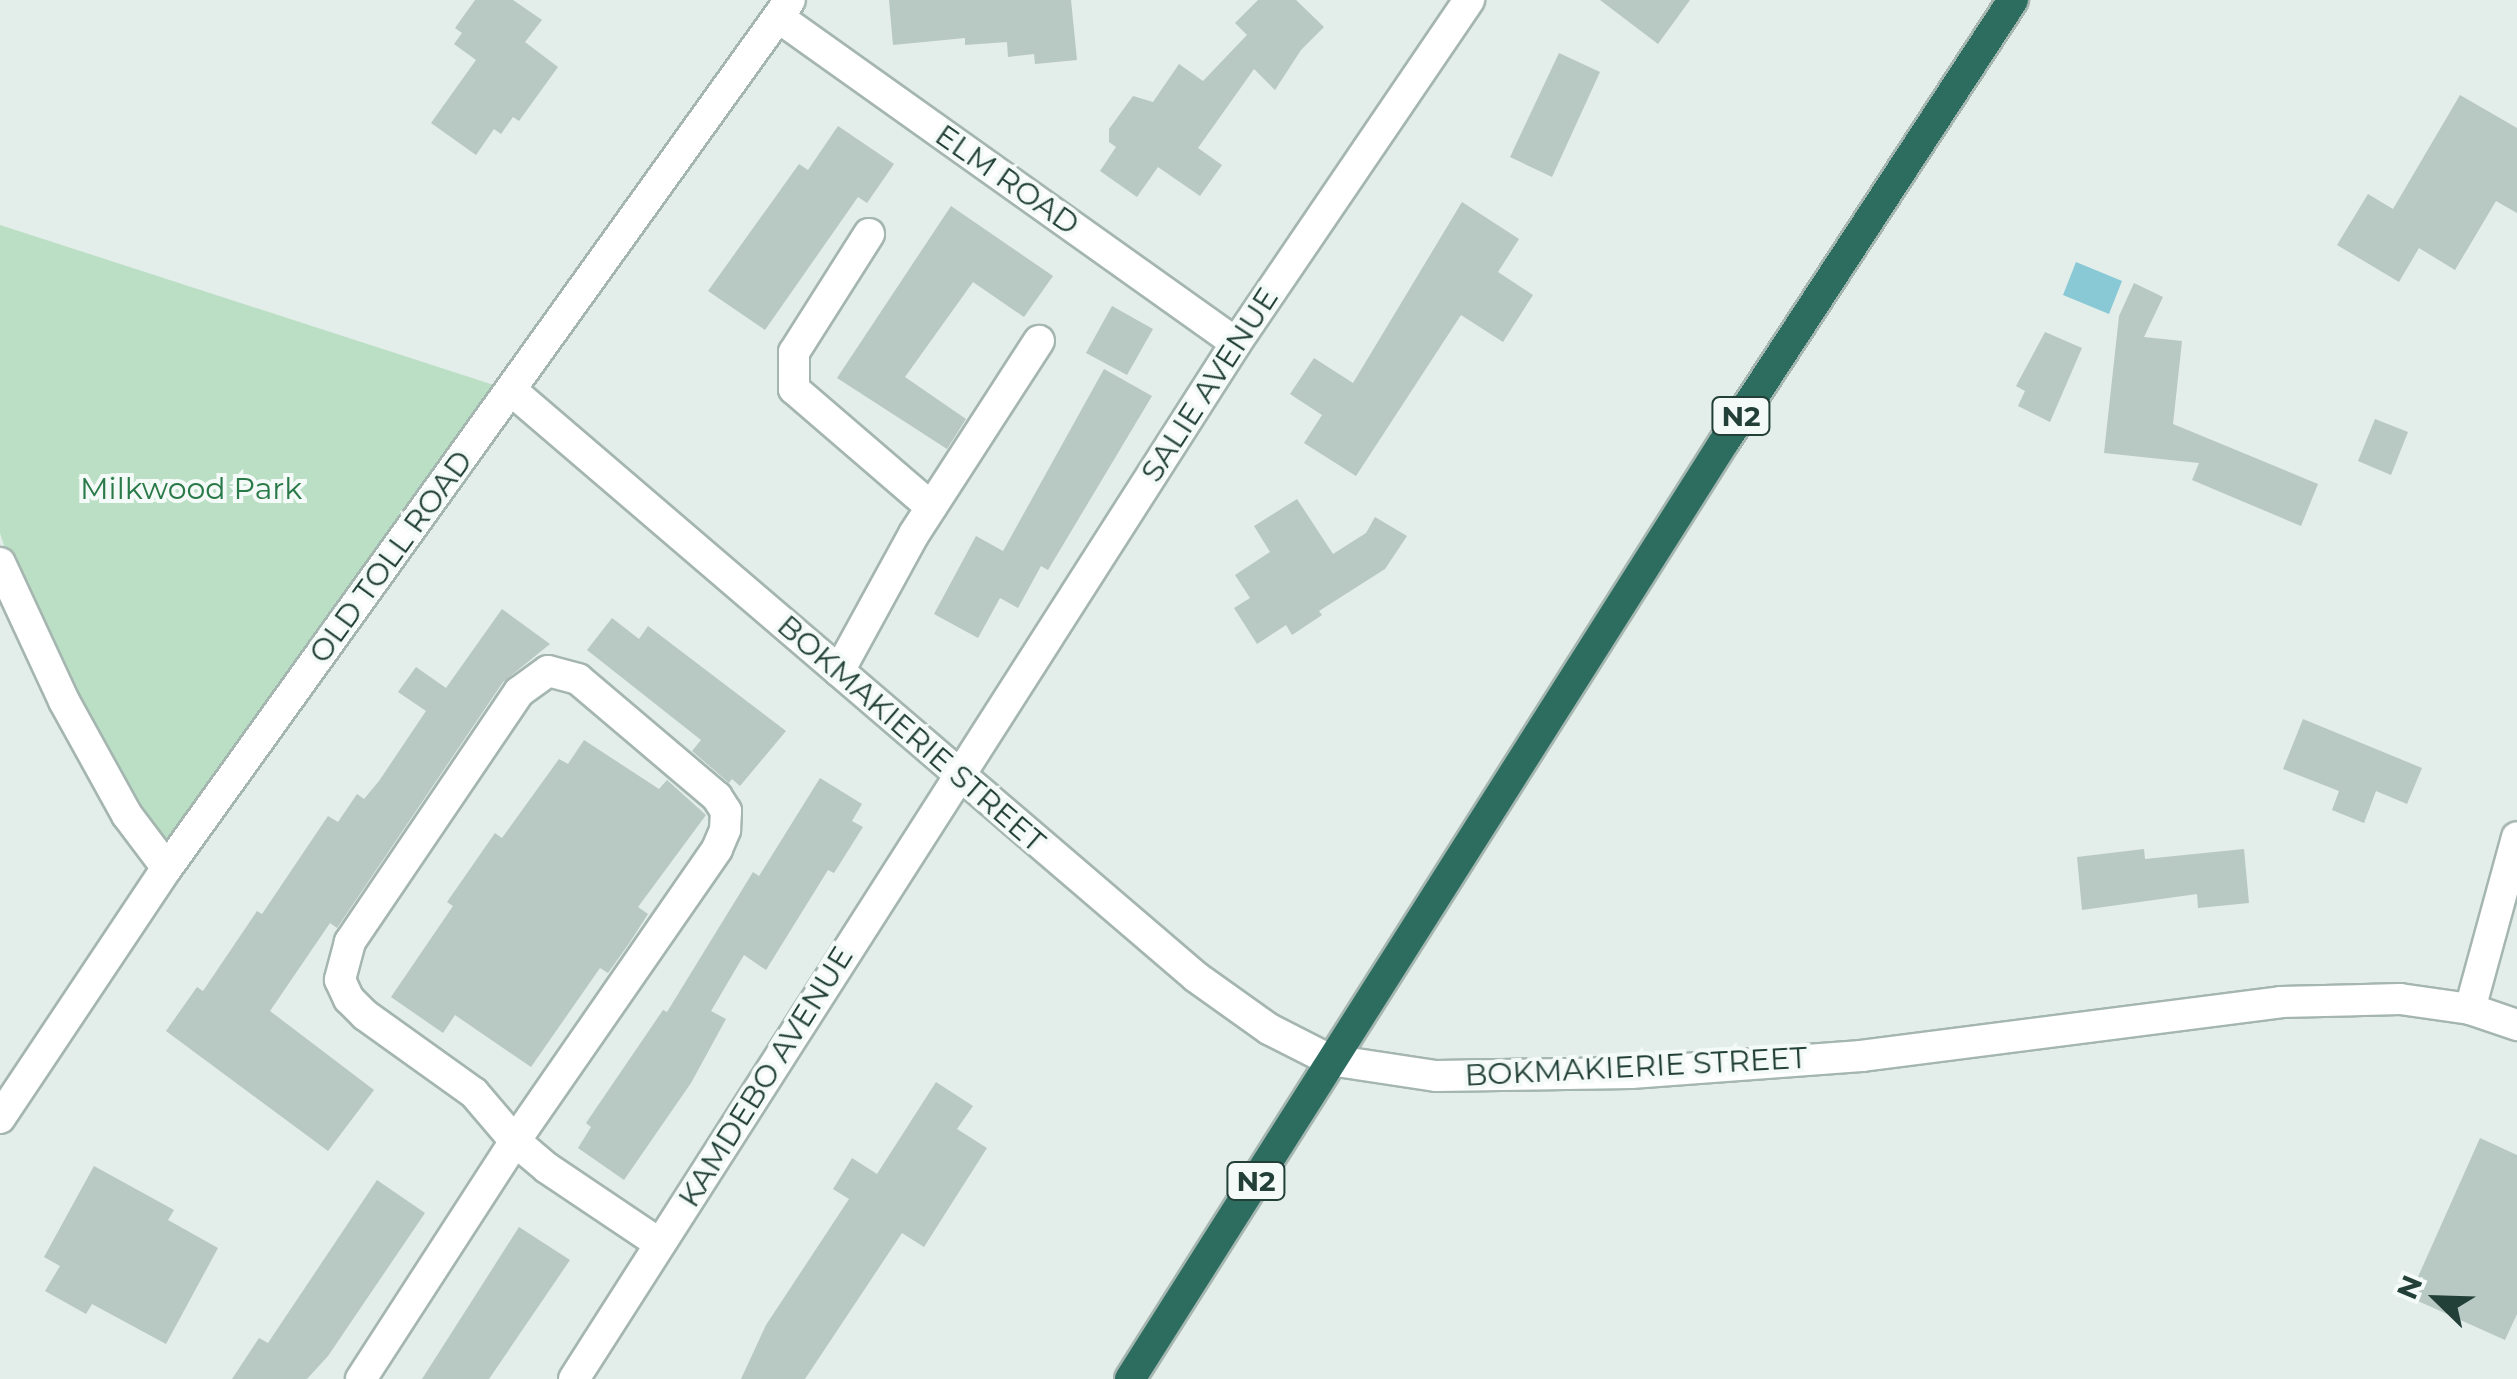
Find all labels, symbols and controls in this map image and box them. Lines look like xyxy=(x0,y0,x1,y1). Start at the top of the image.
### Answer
street label: ELM ROAD xyxy=(928,117,1086,243)
street label: SALIE AVENUE xyxy=(1134,281,1286,489)
road number: N2 xyxy=(1711,393,1771,439)
street label: OLD TOLL ROAD xyxy=(302,444,480,670)
park label: Milkwood Park xyxy=(80,471,302,507)
street label: BOKMAKIERIE STREET xyxy=(770,608,1052,860)
street label: KAMDEBO AVENUE xyxy=(671,940,861,1214)
street label: BOKMAKIERIE STREET xyxy=(1464,1040,1808,1094)
road number: N2 xyxy=(1226,1158,1286,1204)
north arrow xyxy=(2387,1249,2487,1349)
text: N xyxy=(2389,1270,2429,1304)

